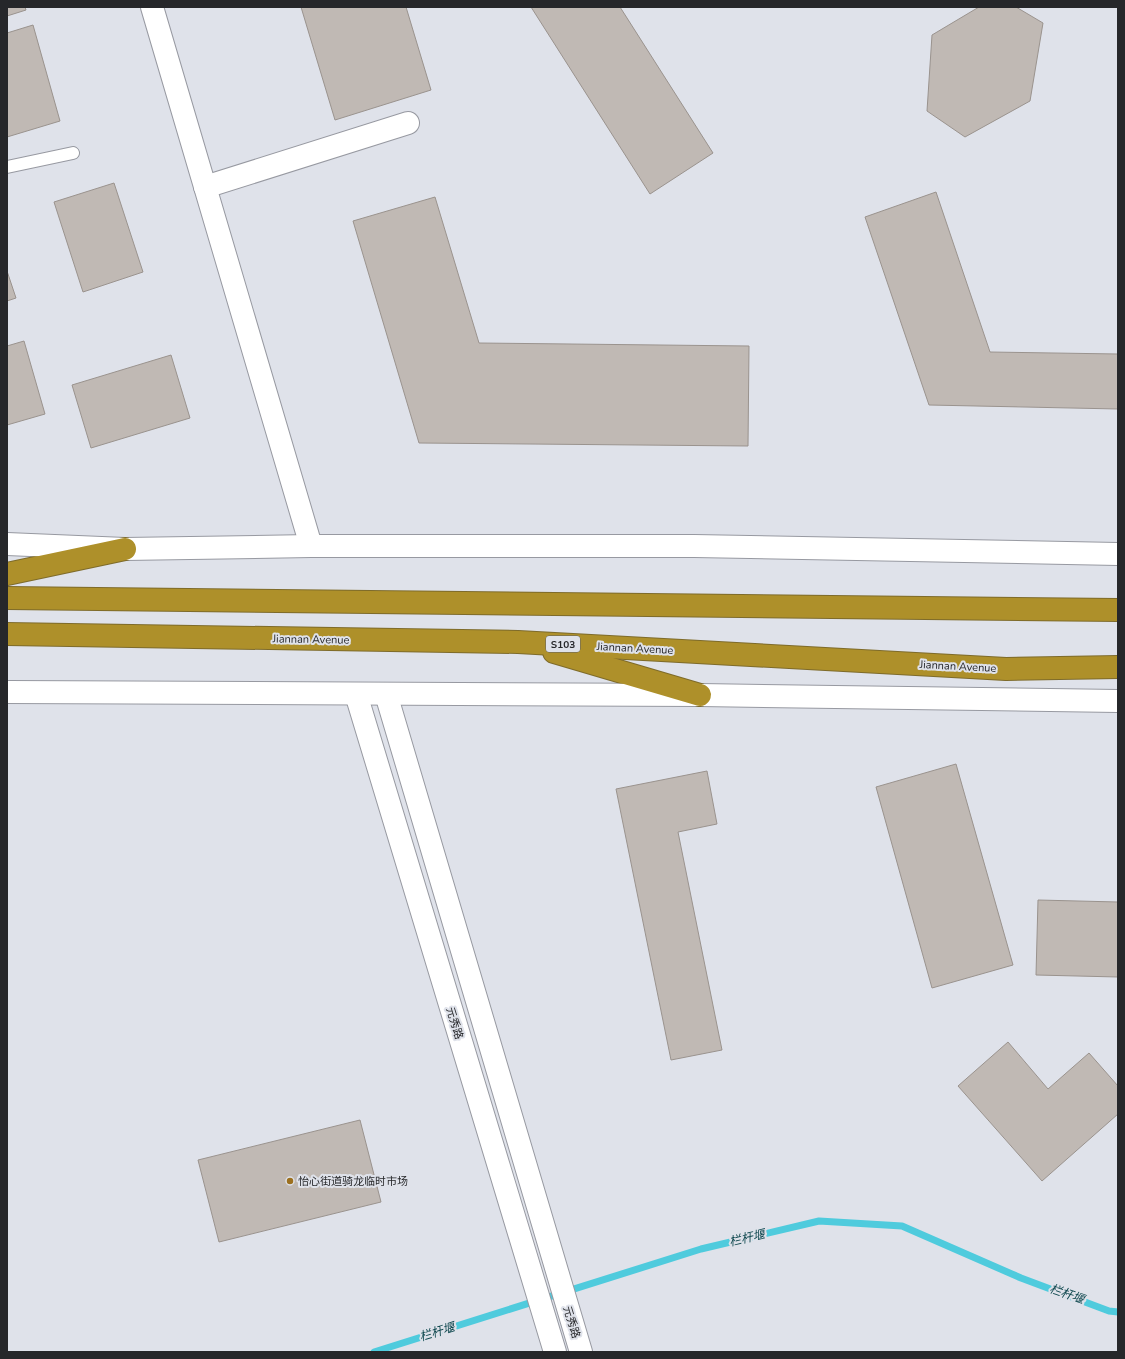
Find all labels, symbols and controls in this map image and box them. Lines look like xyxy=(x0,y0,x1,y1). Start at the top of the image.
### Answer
street label: Jiannan Avenue xyxy=(271,631,350,648)
road number: S103 xyxy=(546,636,580,652)
street label: Jiannan Avenue xyxy=(595,639,674,658)
street label: Jiannan Avenue xyxy=(918,657,997,676)
street label: 元秀路 xyxy=(443,1005,467,1041)
place label: 怡心街道骑龙临时市场 xyxy=(298,1174,408,1189)
marker: 怡心街道骑龙临时市场 xyxy=(285,1176,295,1186)
water label: 栏杆堰 xyxy=(728,1226,768,1250)
water label: 栏杆堰 xyxy=(1047,1281,1089,1308)
street label: 元秀路 xyxy=(560,1304,584,1340)
water label: 栏杆堰 xyxy=(417,1319,458,1345)

